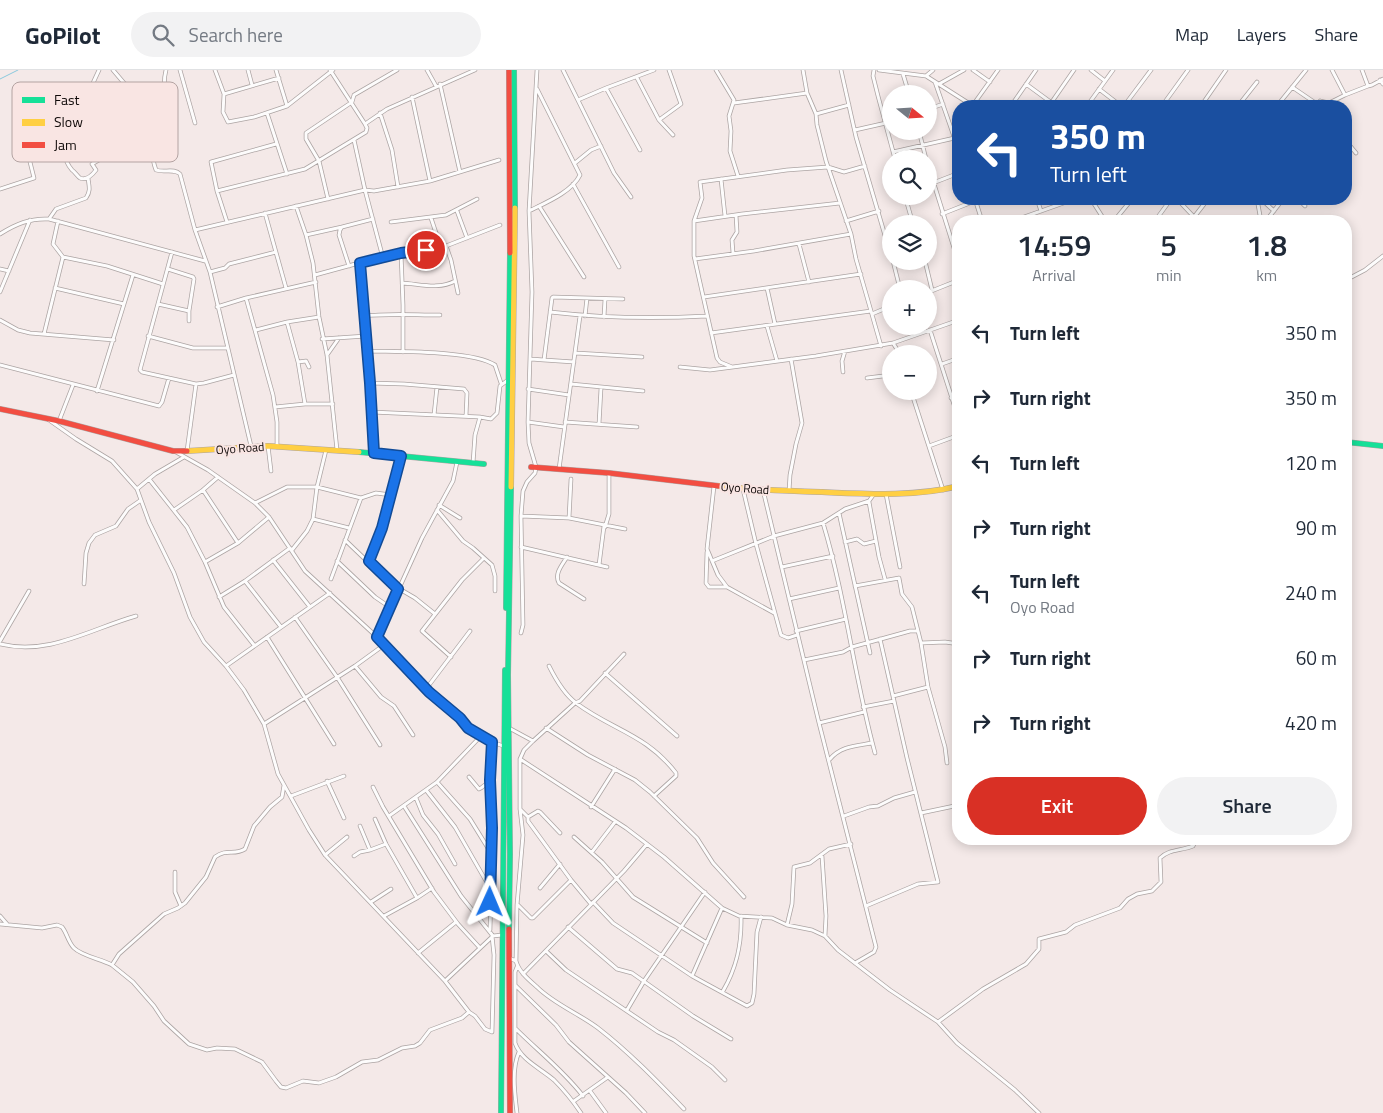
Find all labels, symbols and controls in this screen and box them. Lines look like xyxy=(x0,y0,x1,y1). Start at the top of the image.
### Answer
search box xyxy=(131,12,481,57)
text: GoPilot xyxy=(25,17,101,53)
text: Search here xyxy=(189,20,283,49)
icon: search xyxy=(149,21,177,49)
text: Map xyxy=(1175,21,1209,48)
text: Layers xyxy=(1237,21,1286,48)
text: Share xyxy=(1314,21,1358,48)
legend xyxy=(12,82,178,162)
north arrow xyxy=(882,85,938,140)
map controls xyxy=(882,85,937,400)
text: Fast xyxy=(54,89,79,110)
text: 350 m xyxy=(1050,109,1146,163)
text: Slow xyxy=(54,111,83,132)
icon: left xyxy=(967,120,1032,185)
text: Jam xyxy=(54,134,77,155)
button: search xyxy=(882,150,937,205)
text: Turn left xyxy=(1050,157,1127,191)
button: layers xyxy=(882,215,937,270)
text: 14:59 xyxy=(1017,222,1091,268)
text: 5 xyxy=(1160,222,1177,268)
text: 1.8 xyxy=(1246,222,1287,268)
pin xyxy=(405,229,447,271)
icon: arrive xyxy=(412,236,440,264)
text: Arrival xyxy=(1032,263,1076,287)
text: min xyxy=(1156,263,1182,287)
text: km xyxy=(1256,263,1277,287)
button: + xyxy=(882,280,937,335)
text: Turn left xyxy=(1010,318,1080,347)
text: 350 m xyxy=(1285,318,1337,347)
icon: left xyxy=(967,319,995,347)
button: − xyxy=(882,345,937,400)
text: Turn right xyxy=(1010,383,1091,412)
text: 350 m xyxy=(1285,383,1337,412)
icon: right xyxy=(967,384,995,412)
street label: Oyo Road xyxy=(215,437,265,459)
text: Turn left xyxy=(1010,448,1080,477)
text: 120 m xyxy=(1285,448,1337,477)
icon: left xyxy=(967,449,995,477)
street label: Oyo Road xyxy=(720,477,770,499)
text: Turn right xyxy=(1010,513,1091,542)
text: 90 m xyxy=(1296,513,1337,542)
icon: right xyxy=(967,514,995,542)
text: Turn left xyxy=(1010,566,1080,595)
text: 240 m xyxy=(1285,578,1337,607)
icon: left xyxy=(967,579,995,607)
text: Oyo Road xyxy=(1010,595,1075,619)
text: Turn right xyxy=(1010,643,1091,672)
text: 60 m xyxy=(1296,643,1337,672)
icon: right xyxy=(967,644,995,672)
text: Turn right xyxy=(1010,708,1091,737)
text: 420 m xyxy=(1285,708,1337,737)
icon: right xyxy=(967,709,995,737)
button: Exit xyxy=(967,777,1147,835)
button: Share xyxy=(1157,777,1337,835)
position arrow xyxy=(463,875,515,927)

